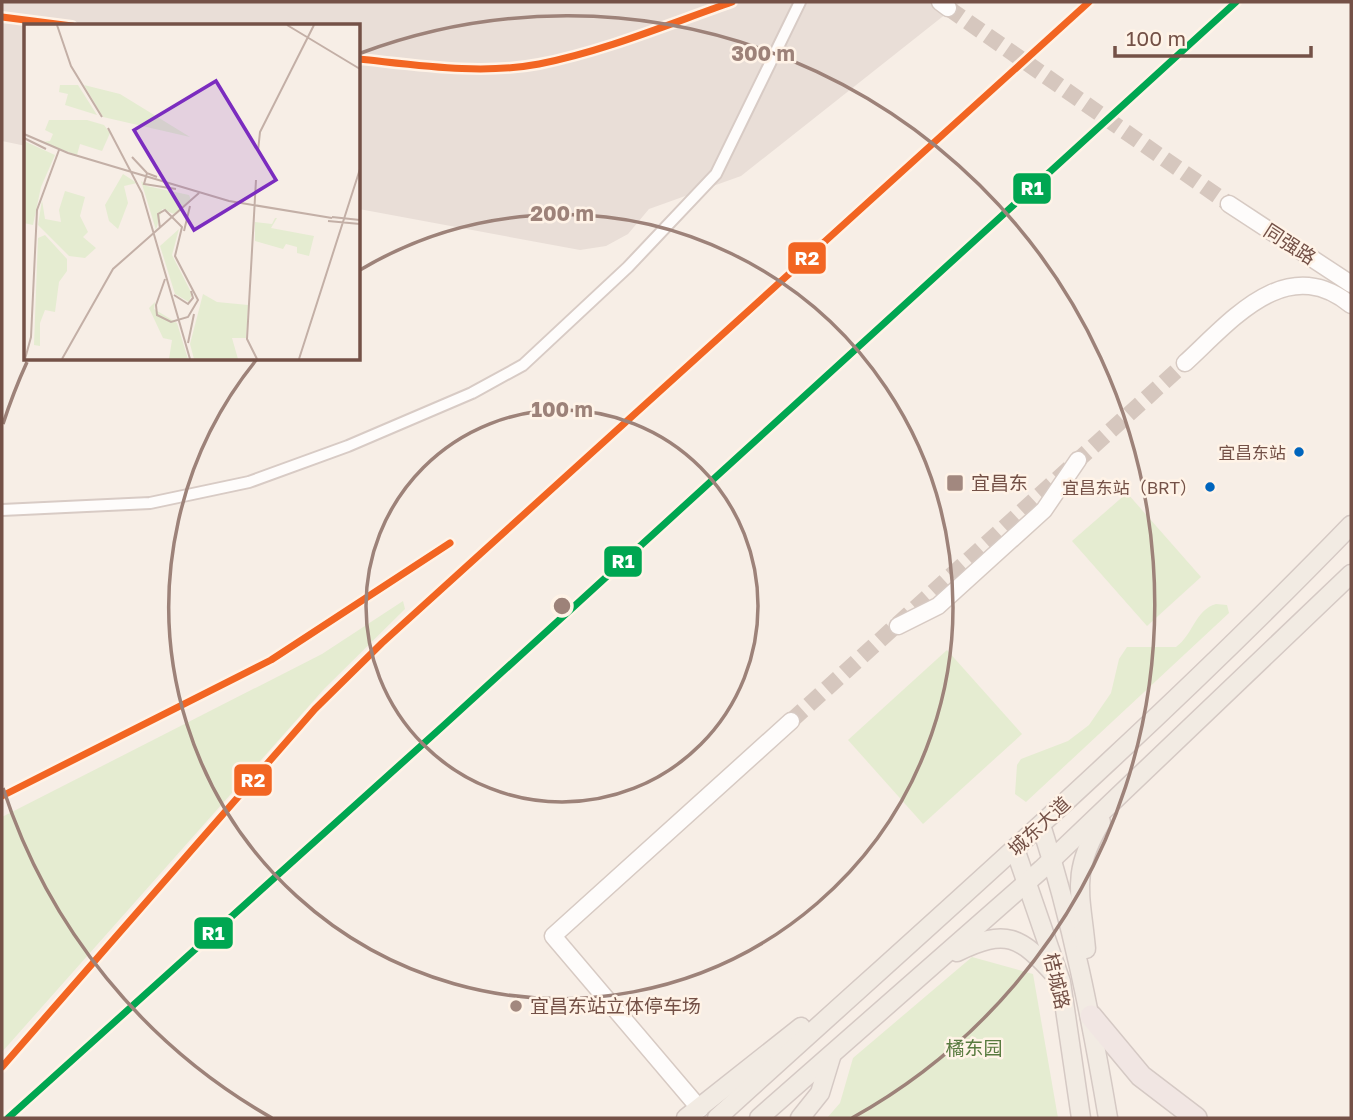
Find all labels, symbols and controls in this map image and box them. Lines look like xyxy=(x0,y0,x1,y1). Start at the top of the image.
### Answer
scale bar xyxy=(1115,14,1311,58)
inset map xyxy=(24,24,360,360)
text: 100 m xyxy=(1126,25,1186,51)
text: 300 m xyxy=(731,40,795,66)
line badge: R1 xyxy=(1012,172,1052,205)
text: R1 xyxy=(1021,176,1044,199)
text: 200 m xyxy=(530,200,594,226)
street label: 同强路 xyxy=(1260,218,1320,269)
line badge: R2 xyxy=(787,241,827,275)
text: R2 xyxy=(795,246,819,269)
text: 100 m xyxy=(531,396,593,422)
place label: 宜昌东站 xyxy=(1218,442,1286,463)
marker: 宜昌东站 xyxy=(1292,445,1306,459)
place label: 宜昌东 xyxy=(971,471,1028,494)
marker: 宜昌东 xyxy=(945,473,965,493)
place label: 宜昌东站（BRT） xyxy=(1062,477,1197,498)
marker: 宜昌东站（BRT） xyxy=(1203,480,1217,494)
line badge: R1 xyxy=(603,545,643,578)
text: R1 xyxy=(612,549,635,572)
centre of rings xyxy=(550,594,574,618)
line badge: R2 xyxy=(233,763,273,797)
text: R2 xyxy=(241,768,265,791)
street label: 城东大道 xyxy=(1003,791,1074,860)
line badge: R1 xyxy=(193,916,234,950)
text: R1 xyxy=(202,921,225,944)
street label: 桔城路 xyxy=(1040,951,1075,1011)
place label: 宜昌东站立体停车场 xyxy=(530,994,701,1017)
marker: 宜昌东站立体停车场 xyxy=(508,998,524,1014)
park label: 橘东园 xyxy=(945,1036,1003,1059)

